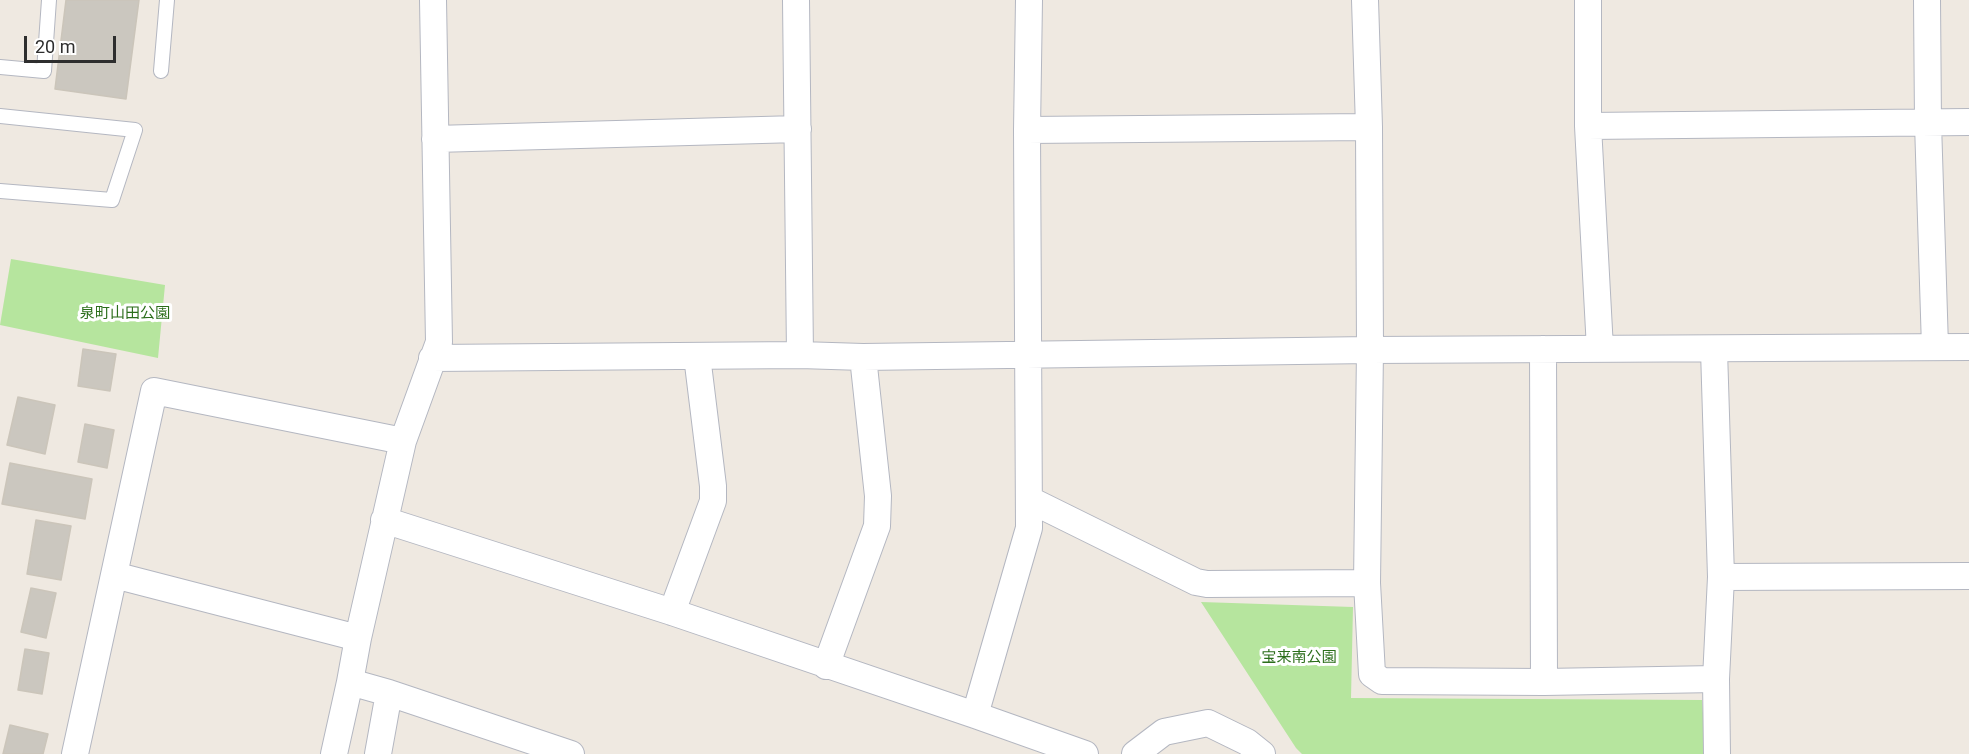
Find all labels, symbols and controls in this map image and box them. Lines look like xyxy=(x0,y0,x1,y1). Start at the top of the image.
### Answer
scale bar xyxy=(27,24,118,62)
text: 20 m xyxy=(35,36,75,57)
park label: 泉町山田公園 xyxy=(80,305,170,323)
park label: 宝来南公園 xyxy=(1262,649,1336,667)

